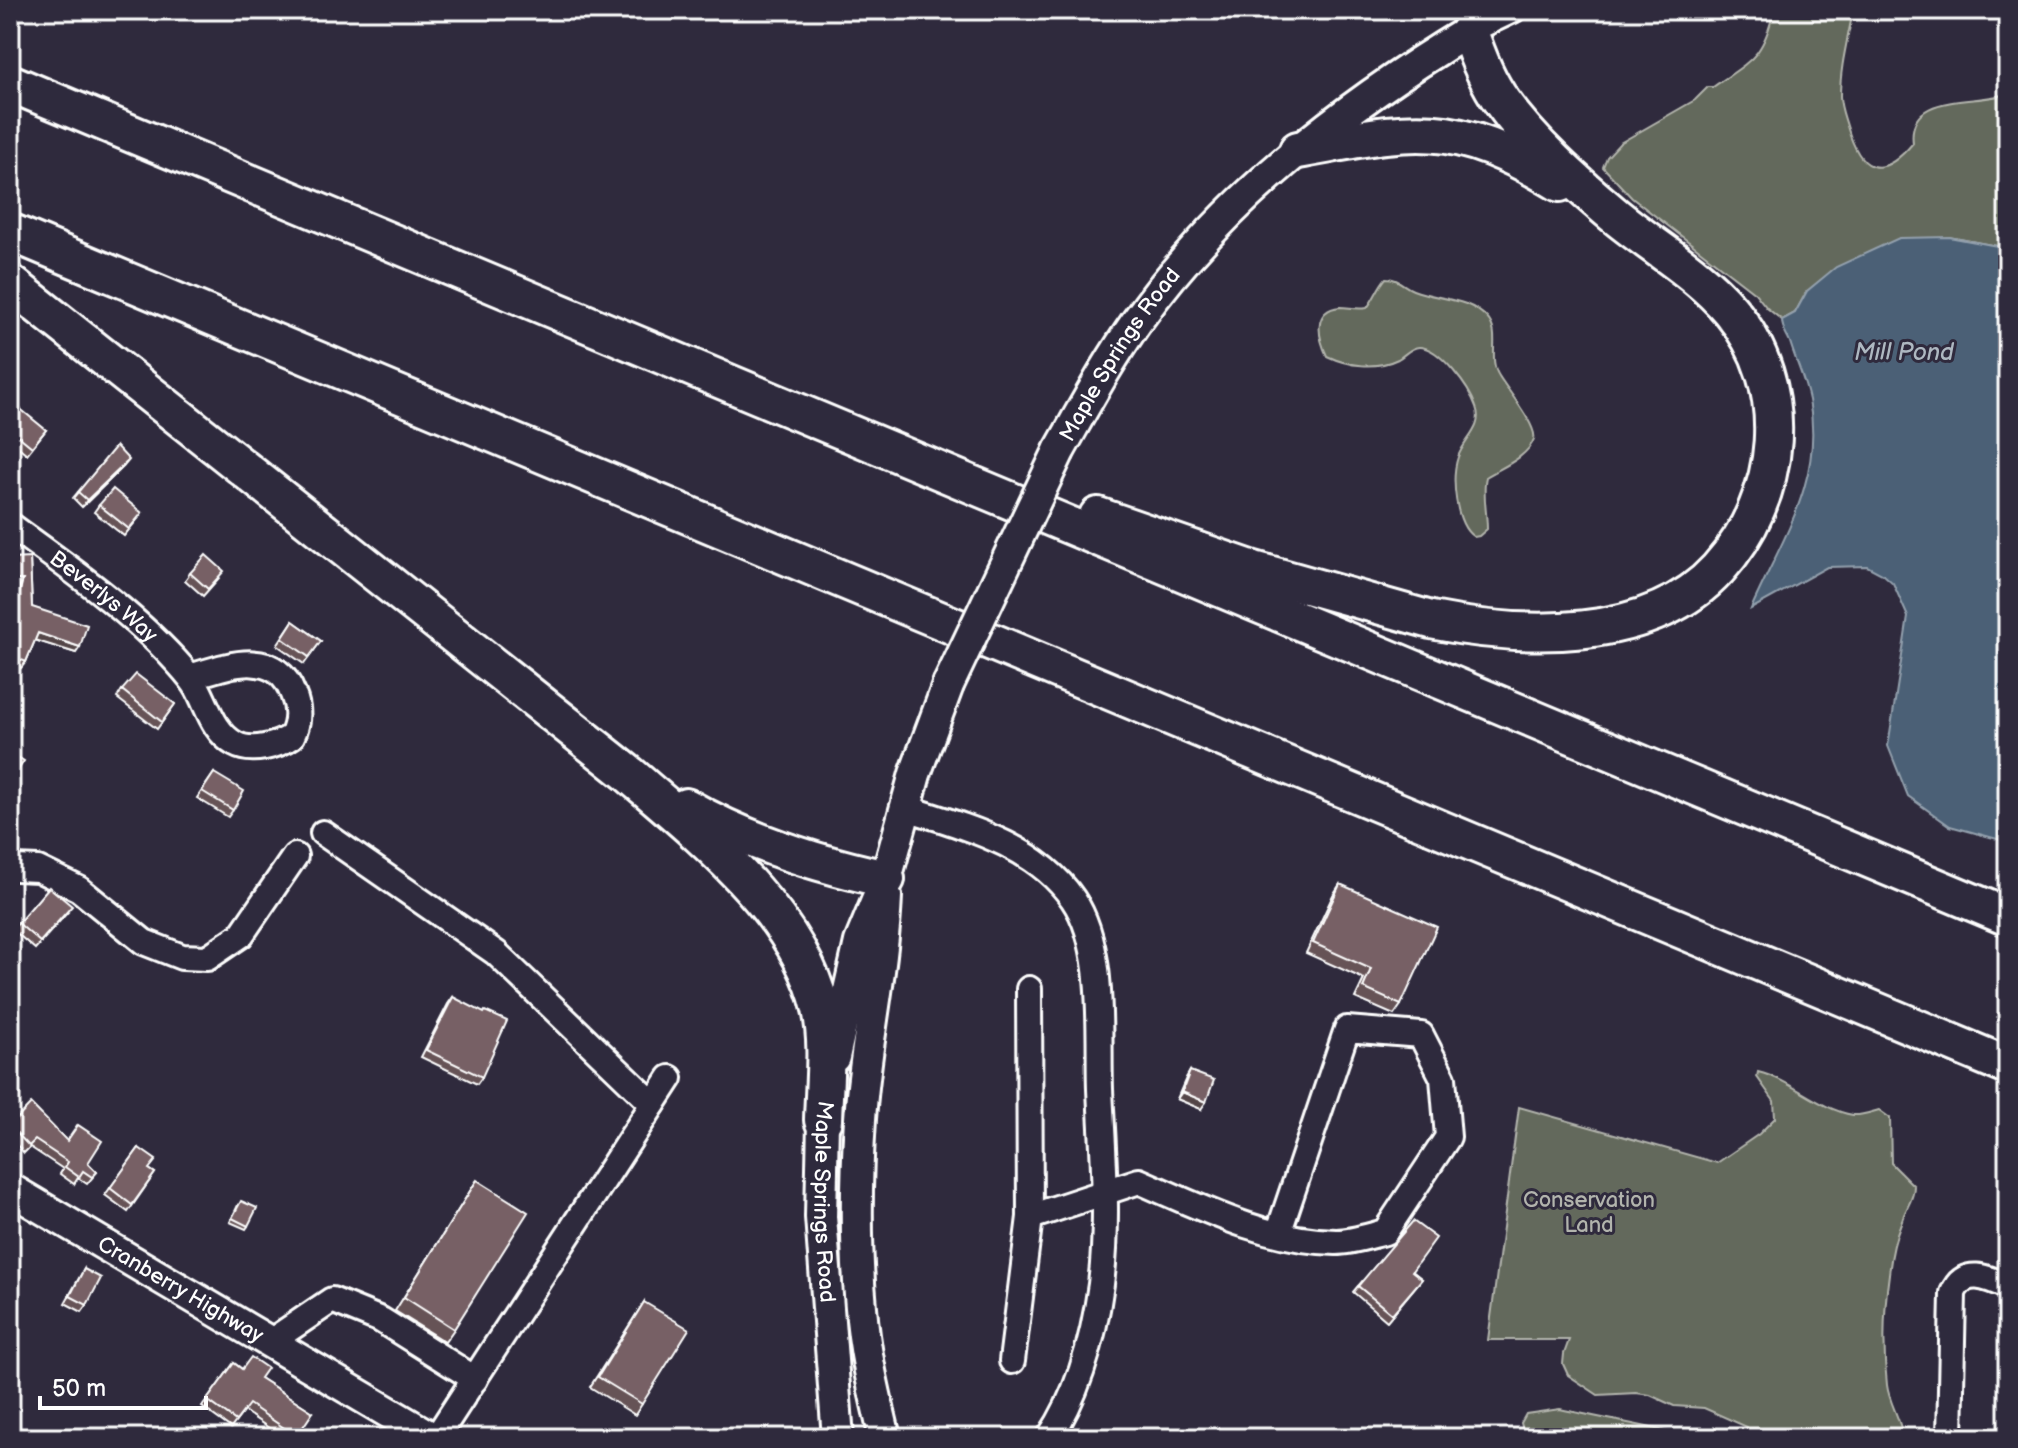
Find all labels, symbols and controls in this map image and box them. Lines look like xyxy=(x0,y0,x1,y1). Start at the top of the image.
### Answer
street label: Maple Springs Road xyxy=(1054,262,1186,446)
water label: Mill Pond xyxy=(1854,338,1955,367)
street label: Beverlys Way xyxy=(44,545,163,648)
street label: Maple Springs Road xyxy=(807,1099,841,1303)
park label: Conservation Land xyxy=(1523,1187,1655,1239)
street label: Cranberry Highway xyxy=(93,1230,268,1349)
scale bar xyxy=(40,1360,206,1410)
text: 50 m xyxy=(52,1374,106,1403)

